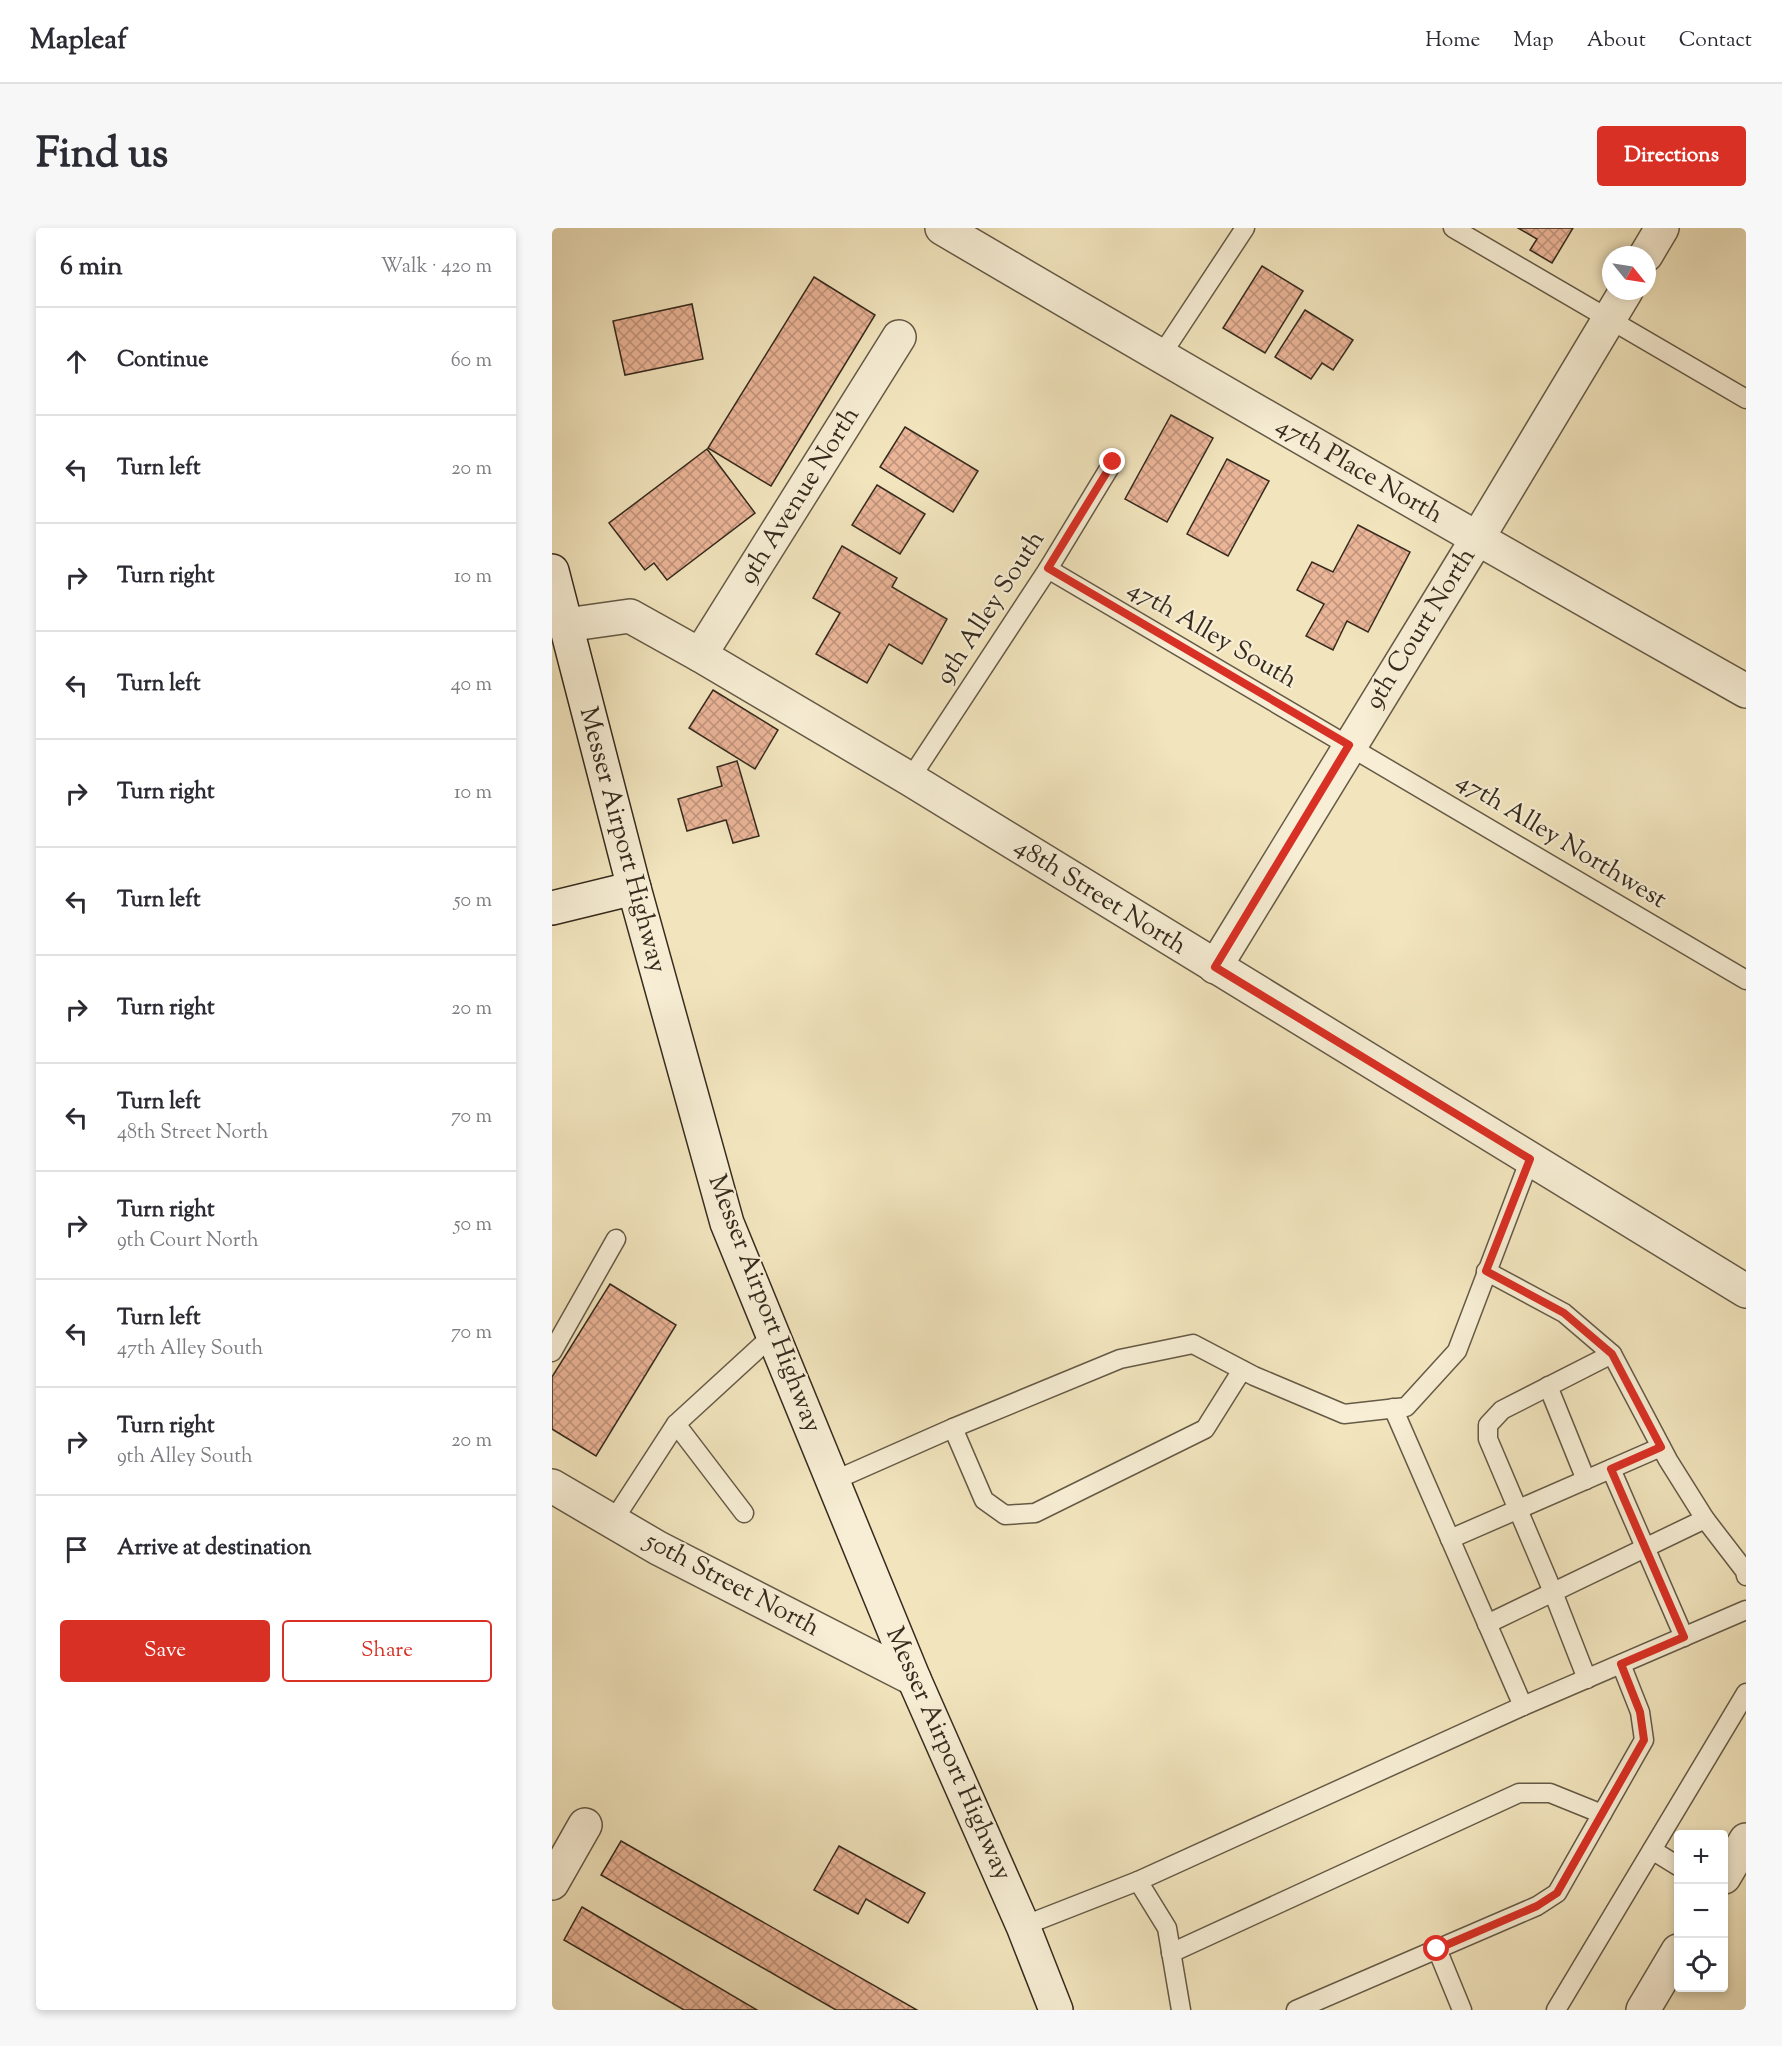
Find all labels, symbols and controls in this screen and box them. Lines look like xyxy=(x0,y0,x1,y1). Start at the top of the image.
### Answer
text: Mapleaf xyxy=(30,21,127,61)
text: Home xyxy=(1425,26,1480,56)
text: Map xyxy=(1513,26,1554,56)
text: About xyxy=(1587,26,1646,56)
text: Contact xyxy=(1679,26,1752,56)
text: Find us xyxy=(36,126,168,186)
button: Directions xyxy=(1597,126,1746,186)
north arrow xyxy=(1602,246,1656,300)
text: 6 min xyxy=(60,249,123,286)
text: Walk · 420 m xyxy=(381,253,492,282)
icon: ahead xyxy=(60,345,93,378)
text: Continue xyxy=(117,345,208,377)
text: 60 m xyxy=(451,347,492,376)
street label: 9th Avenue North xyxy=(730,400,870,592)
street label: 47th Place North xyxy=(1269,408,1449,534)
route end xyxy=(1099,448,1125,474)
icon: left xyxy=(60,453,93,486)
text: Turn left xyxy=(117,453,200,485)
text: 20 m xyxy=(451,455,492,484)
street label: 9th Alley South xyxy=(927,524,1055,692)
street label: 9th Court North xyxy=(1356,541,1486,717)
icon: right xyxy=(60,561,93,594)
text: Turn right xyxy=(117,561,214,593)
text: 10 m xyxy=(454,563,492,592)
street label: 47th Alley South xyxy=(1120,571,1304,699)
icon: left xyxy=(60,669,93,702)
text: Turn left xyxy=(117,669,200,701)
text: 40 m xyxy=(451,671,492,700)
street label: Messer Airport Highway xyxy=(569,703,675,977)
street label: 47th Alley Northwest xyxy=(1449,763,1673,919)
icon: right xyxy=(60,777,93,810)
text: Turn right xyxy=(117,777,214,809)
text: 10 m xyxy=(454,779,492,808)
street label: 48th Street North xyxy=(1007,829,1193,965)
icon: left xyxy=(60,885,93,918)
text: Turn left xyxy=(117,885,200,917)
text: 50 m xyxy=(454,887,492,916)
icon: right xyxy=(60,993,93,1026)
text: Turn right xyxy=(117,993,214,1025)
text: 20 m xyxy=(451,995,492,1024)
text: Turn left xyxy=(117,1087,200,1119)
icon: left xyxy=(60,1101,93,1134)
text: 70 m xyxy=(451,1103,492,1132)
text: 48th Street North xyxy=(117,1119,269,1148)
street label: Messer Airport Highway xyxy=(698,1169,830,1439)
text: Turn right xyxy=(117,1195,214,1227)
icon: right xyxy=(60,1209,93,1242)
text: 50 m xyxy=(454,1211,492,1240)
text: 9th Court North xyxy=(117,1227,259,1256)
text: Turn left xyxy=(117,1303,200,1335)
icon: left xyxy=(60,1317,93,1350)
text: 70 m xyxy=(451,1319,492,1348)
text: 47th Alley South xyxy=(117,1335,263,1364)
text: Turn right xyxy=(117,1411,214,1443)
icon: right xyxy=(60,1425,93,1458)
text: 20 m xyxy=(451,1427,492,1456)
text: 9th Alley South xyxy=(117,1443,253,1472)
street label: 50th Street North xyxy=(636,1522,826,1647)
icon: arrive xyxy=(60,1533,93,1566)
text: Arrive at destination xyxy=(117,1533,312,1565)
button: Save xyxy=(60,1620,270,1682)
button: Share xyxy=(282,1620,492,1682)
street label: Messer Airport Highway xyxy=(875,1621,1021,1887)
map controls xyxy=(1674,1830,1728,1992)
button: + xyxy=(1674,1830,1728,1884)
button: − xyxy=(1674,1884,1728,1938)
route start xyxy=(1423,1935,1449,1961)
button: locate xyxy=(1674,1938,1728,1992)

